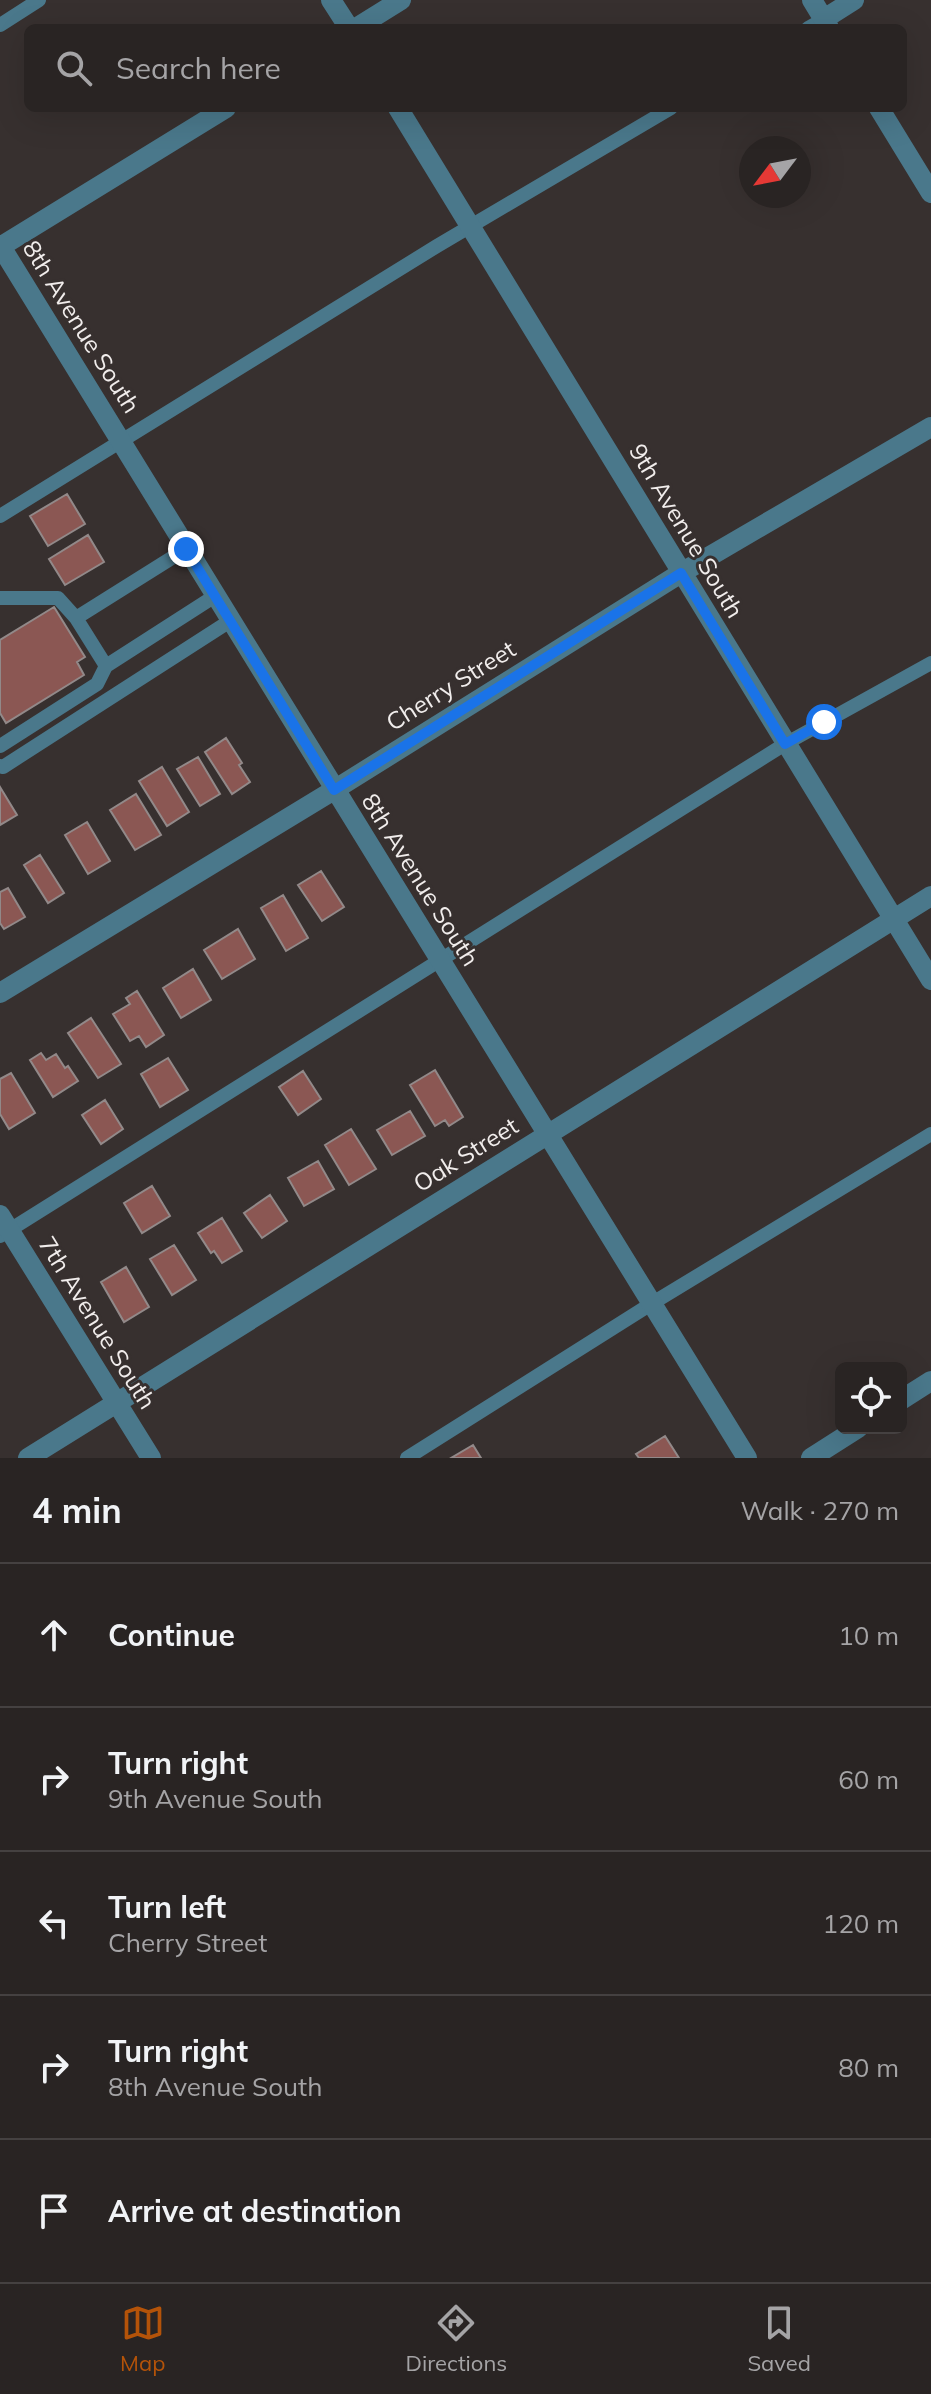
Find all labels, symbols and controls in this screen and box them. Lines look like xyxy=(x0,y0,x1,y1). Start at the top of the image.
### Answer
search box xyxy=(24,24,907,112)
icon: search xyxy=(52,46,96,90)
text: Search here xyxy=(116,49,281,87)
north arrow xyxy=(739,136,811,208)
street label: 8th Avenue South xyxy=(17,235,147,418)
street label: 9th Avenue South xyxy=(623,438,751,623)
route end xyxy=(168,531,204,567)
street label: Cherry Street xyxy=(380,633,521,737)
route start xyxy=(806,704,842,740)
street label: 8th Avenue South xyxy=(356,788,486,971)
street label: Oak Street xyxy=(408,1110,523,1198)
street label: 7th Avenue South xyxy=(33,1231,163,1414)
map controls xyxy=(835,1362,907,1434)
button: locate xyxy=(835,1362,907,1434)
text: 4 min xyxy=(32,1489,122,1532)
text: Walk · 270 m xyxy=(740,1494,899,1527)
icon: ahead xyxy=(32,1613,76,1657)
text: Continue xyxy=(108,1616,235,1654)
text: 10 m xyxy=(838,1619,899,1652)
text: Turn right xyxy=(108,1744,248,1782)
icon: right xyxy=(32,1757,76,1801)
text: 60 m xyxy=(838,1763,899,1796)
text: 9th Avenue South xyxy=(108,1782,322,1815)
text: Turn left xyxy=(108,1888,226,1926)
icon: left xyxy=(32,1901,76,1945)
text: 120 m xyxy=(823,1907,899,1940)
text: Cherry Street xyxy=(108,1926,267,1959)
text: Turn right xyxy=(108,2032,248,2070)
icon: right xyxy=(32,2045,76,2089)
text: 80 m xyxy=(838,2051,899,2084)
text: 8th Avenue South xyxy=(108,2070,322,2103)
icon: arrive xyxy=(32,2189,76,2233)
text: Arrive at destination xyxy=(108,2192,402,2230)
tab: Map xyxy=(120,2301,165,2377)
tab: Directions xyxy=(406,2301,507,2377)
tab: Saved xyxy=(747,2301,811,2377)

